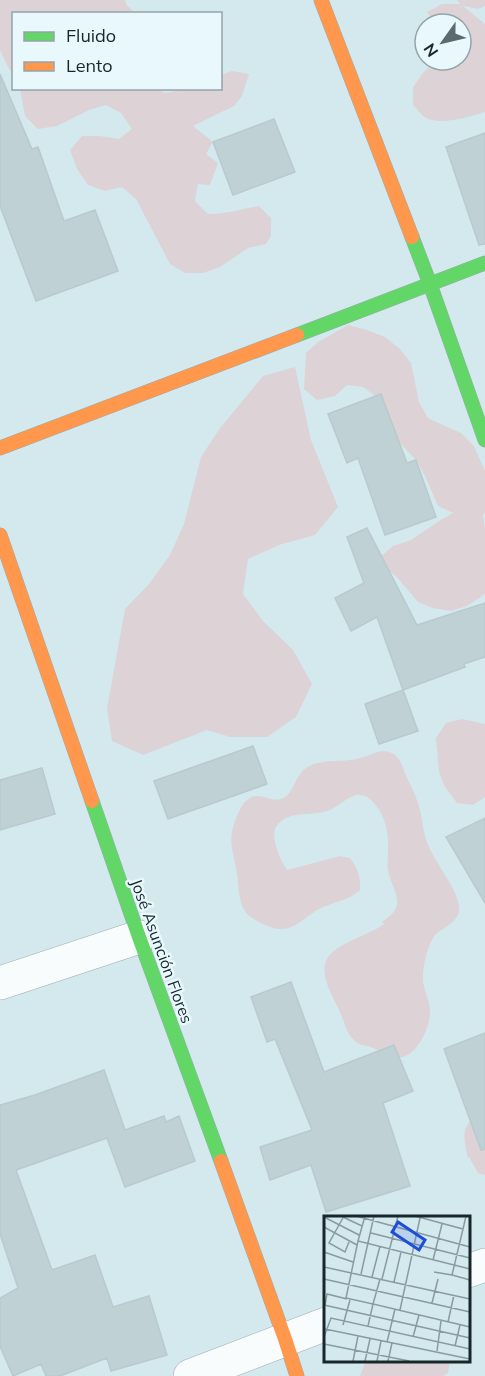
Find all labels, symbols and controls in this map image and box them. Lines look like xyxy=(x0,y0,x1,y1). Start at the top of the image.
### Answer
legend xyxy=(12,12,222,90)
north arrow xyxy=(413,12,473,72)
text: Fluido xyxy=(66,24,116,47)
text: N xyxy=(419,40,442,61)
text: Lento xyxy=(66,54,113,77)
street label: José Asunción Flores xyxy=(127,876,197,1026)
inset map xyxy=(324,1216,470,1361)

